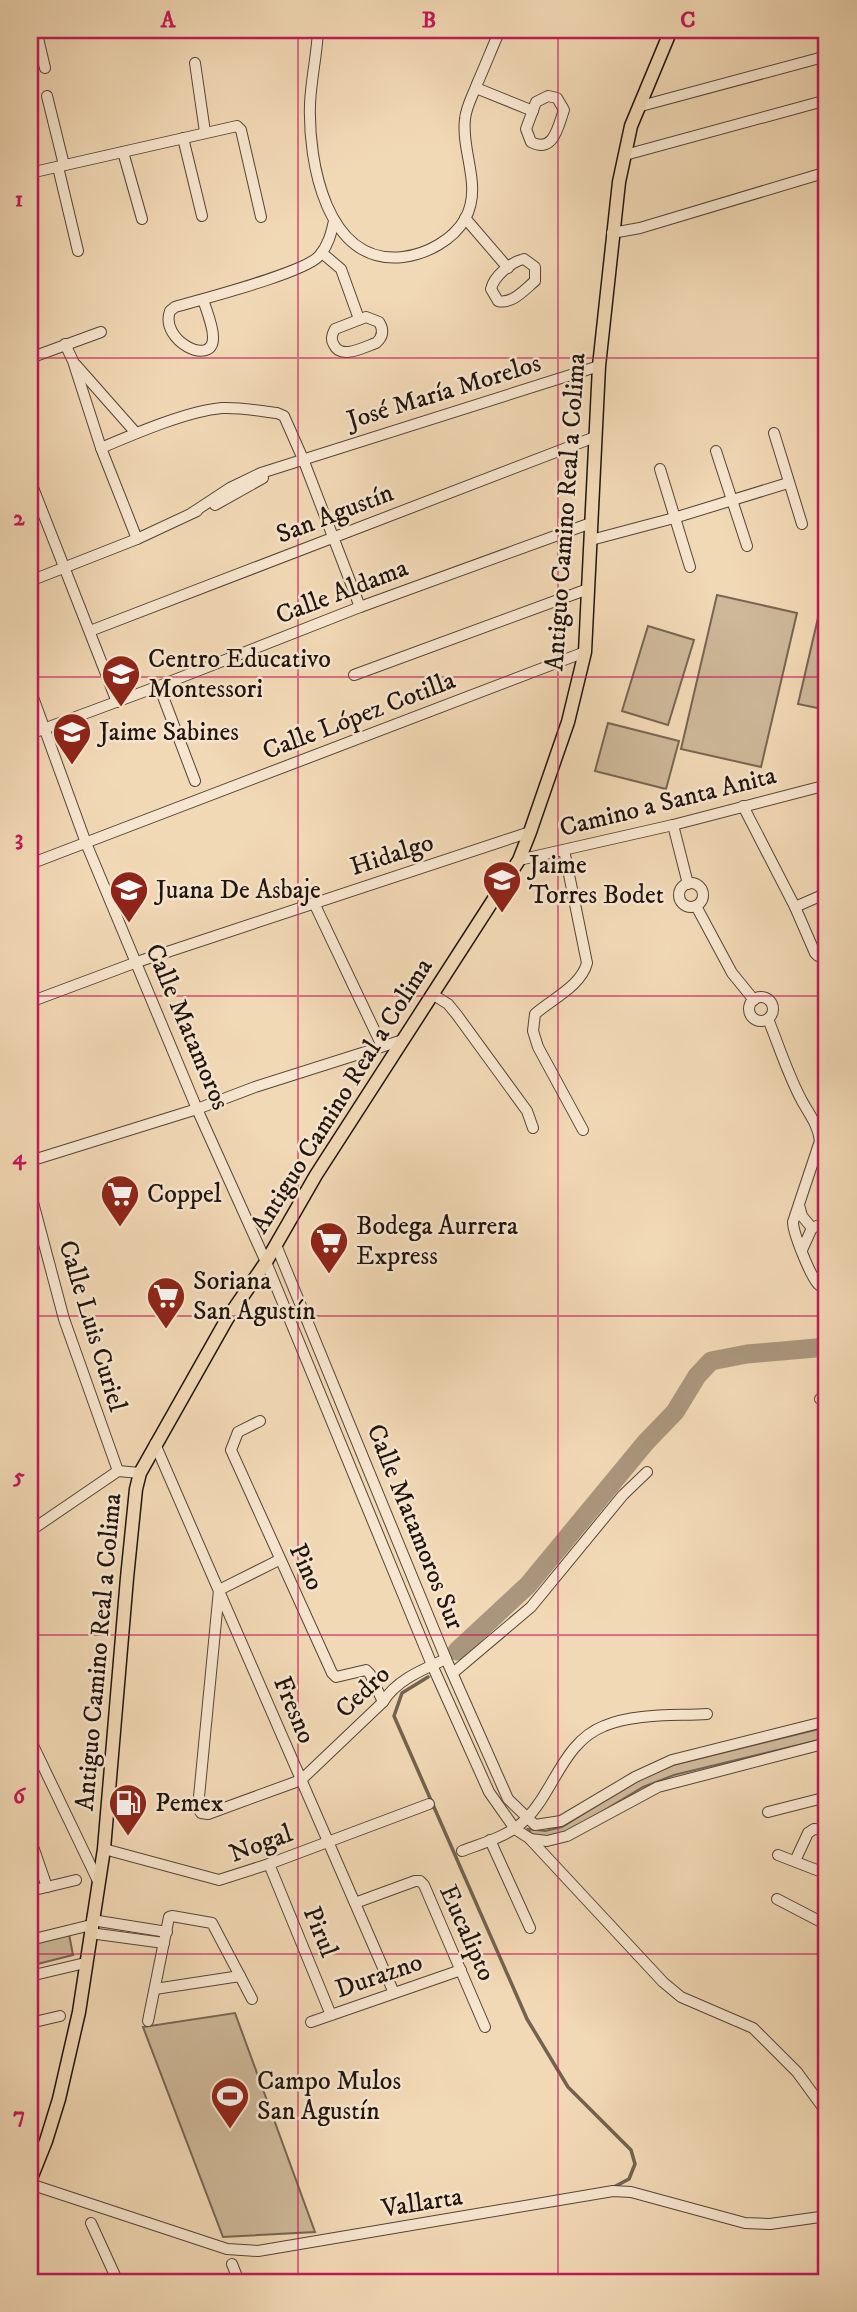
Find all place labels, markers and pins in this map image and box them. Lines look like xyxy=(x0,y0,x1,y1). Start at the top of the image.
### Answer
place label: Centro Educativo Montessori xyxy=(148,643,331,706)
school or university icon: Centro Educativo Montessori xyxy=(100,653,142,708)
school or university icon: Jaime Sabines xyxy=(51,711,93,766)
place label: Jaime Sabines xyxy=(97,716,239,749)
place label: Jaime Torres Bodet xyxy=(527,849,664,912)
school or university icon: Jaime Torres Bodet xyxy=(481,859,523,914)
school or university icon: Juana De Asbaje xyxy=(108,869,150,924)
place label: Juana De Asbaje xyxy=(154,874,321,907)
supermarket icon: Coppel xyxy=(99,1173,141,1228)
place label: Coppel xyxy=(147,1178,222,1211)
place label: Bodega Aurrera Express xyxy=(356,1210,518,1273)
supermarket icon: Bodega Aurrera Express xyxy=(308,1220,350,1275)
place label: Soriana San Agustín xyxy=(193,1265,316,1328)
supermarket icon: Soriana San Agustín xyxy=(145,1275,187,1330)
fuel station icon: Pemex xyxy=(107,1782,149,1837)
place label: Pemex xyxy=(155,1787,224,1820)
place label: Campo Mulos San Agustín xyxy=(257,2065,401,2128)
sports icon: Campo Mulos San Agustín xyxy=(209,2075,251,2130)

